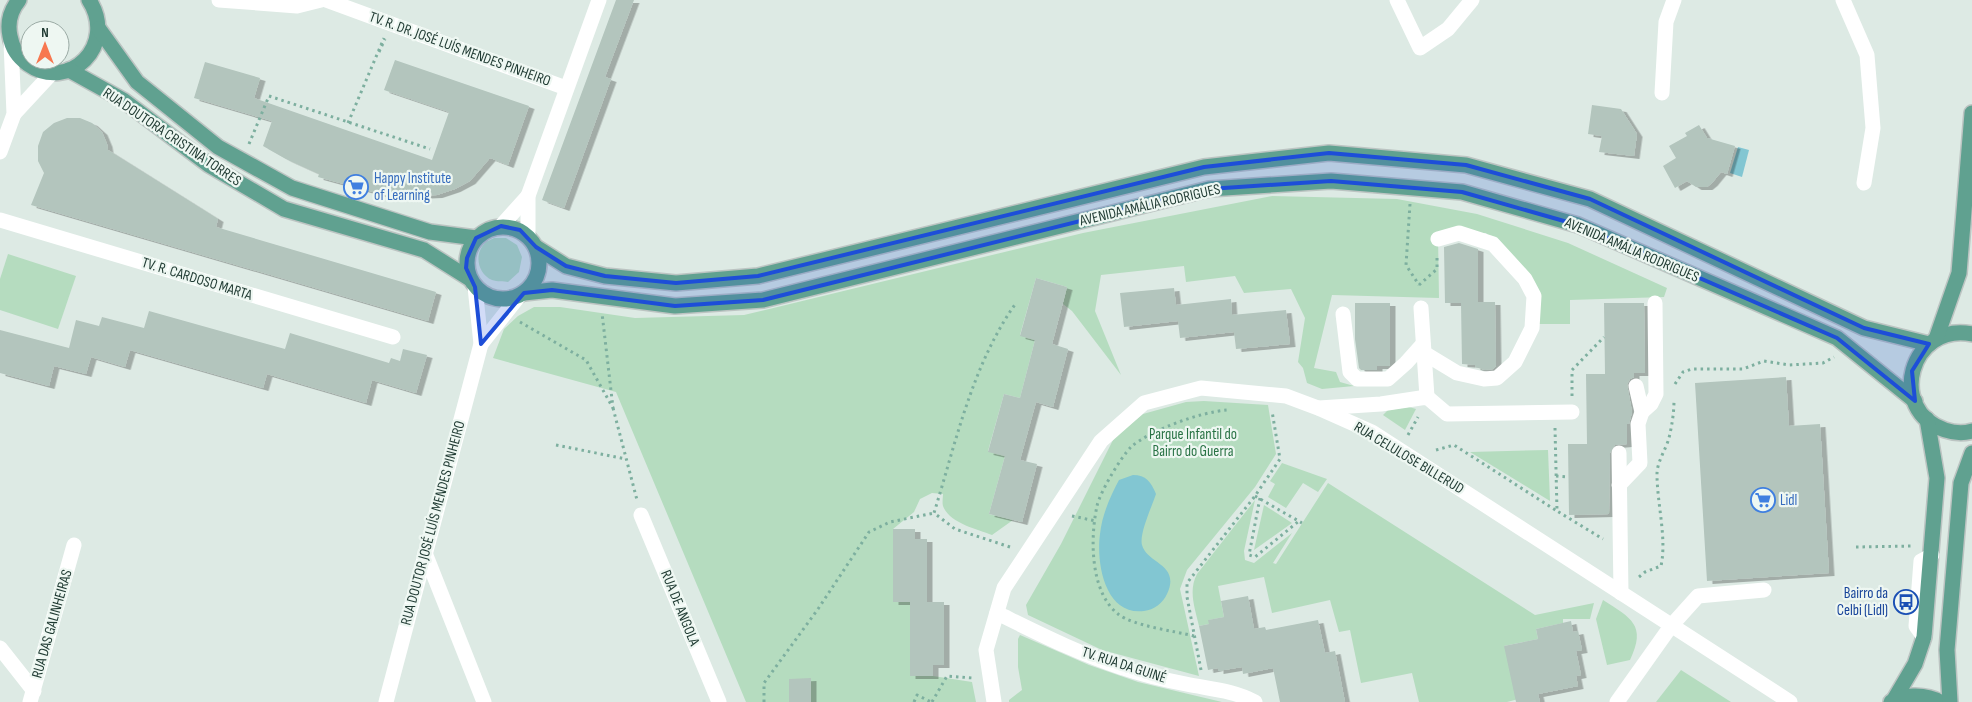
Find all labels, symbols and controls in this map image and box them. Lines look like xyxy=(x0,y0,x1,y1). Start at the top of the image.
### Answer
street label: TV. R. DR. JOSÉ LUÍS MENDES PINHEIRO xyxy=(367,7,553,91)
north arrow xyxy=(20,20,70,70)
text: N xyxy=(41,24,49,41)
street label: RUA DOUTORA CRISTINA TORRES xyxy=(99,84,245,190)
place label: Happy Institute of Learning xyxy=(374,169,451,205)
supermarket icon: Happy Institute of Learning xyxy=(343,174,369,200)
street label: AVENIDA AMÁLIA RODRIGUES xyxy=(1077,180,1222,231)
street label: AVENIDA AMÁLIA RODRIGUES xyxy=(1561,213,1702,287)
street label: TV. R. CARDOSO MARTA xyxy=(139,253,255,305)
street label: RUA CELULOSE BILLERUD xyxy=(1350,418,1468,498)
street label: RUA DOUTOR JOSÉ LUÍS MENDES PINHEIRO xyxy=(397,419,469,627)
park label: Parque Infantil do Bairro do Guerra xyxy=(1149,425,1237,461)
supermarket icon: Lidl xyxy=(1750,487,1776,513)
place label: Lidl xyxy=(1780,491,1797,510)
street label: RUA DE ANGOLA xyxy=(656,567,704,649)
street label: RUA DAS GALINHEIRAS xyxy=(27,568,77,680)
place label: Bairro da Celbi (Lidl) xyxy=(1837,584,1888,620)
bus stop icon: Bairro da Celbi (Lidl) xyxy=(1893,589,1919,615)
street label: TV. RUA DA GUINÉ xyxy=(1079,642,1169,688)

